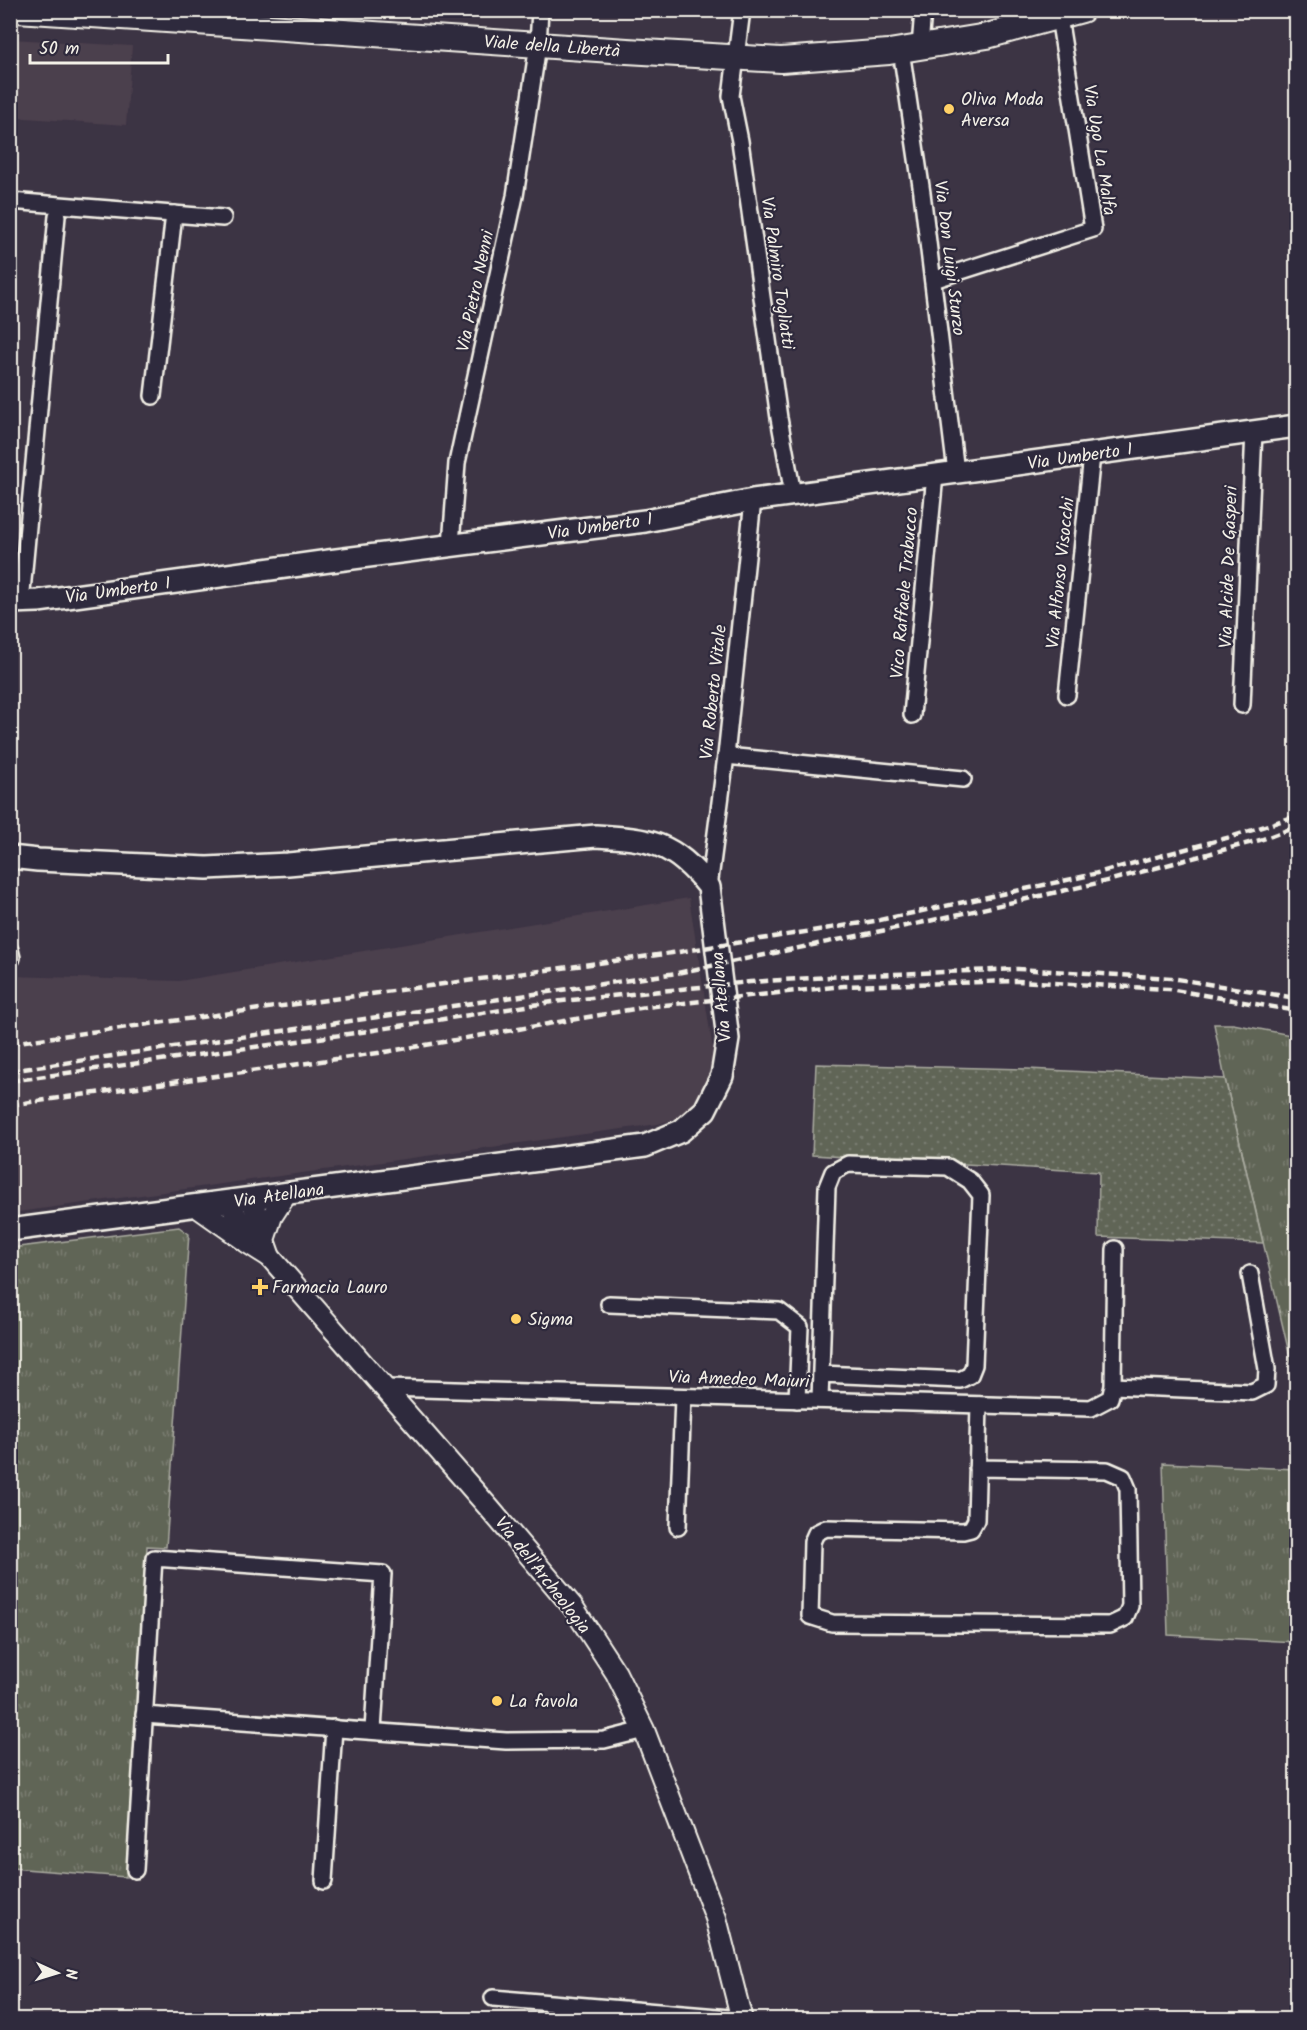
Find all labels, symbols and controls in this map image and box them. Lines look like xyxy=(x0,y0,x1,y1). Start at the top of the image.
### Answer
scale bar xyxy=(30,27,168,65)
street label: Viale della Libertà xyxy=(483,28,621,67)
text: 50 m xyxy=(39,35,79,64)
street label: Via Ugo La Malfa xyxy=(1074,83,1123,218)
place label: Oliva Moda Aversa xyxy=(961,86,1044,136)
marker: Oliva Moda Aversa xyxy=(942,102,956,116)
street label: Via Don Luigi Sturzo xyxy=(925,179,972,337)
street label: Via Palmiro Togliatti xyxy=(751,195,802,352)
street label: Via Pietro Nenni xyxy=(449,227,504,355)
street label: Via Umberto I xyxy=(1026,436,1135,479)
street label: Via Alcide De Gasperi xyxy=(1212,485,1247,649)
street label: Via Alfonso Visocchi xyxy=(1039,495,1084,650)
street label: Via Umberto I xyxy=(546,506,655,549)
street label: Vico Raffaele Trabucco xyxy=(884,506,927,680)
street label: Via Umberto I xyxy=(64,570,173,613)
street label: Via Roberto Vitale xyxy=(693,623,736,761)
street label: Via Atellana xyxy=(704,950,741,1043)
street label: Via Atellana xyxy=(232,1176,326,1217)
place label: Farmacia Lauro xyxy=(272,1274,388,1303)
marker: Farmacia Lauro xyxy=(253,1280,267,1294)
place label: Sigma xyxy=(528,1306,573,1335)
marker: Sigma xyxy=(509,1312,523,1326)
street label: Via Amedeo Maiuri xyxy=(668,1364,811,1397)
street label: Via dell'Archeologia xyxy=(486,1511,597,1641)
place label: La favola xyxy=(509,1688,578,1717)
marker: La favola xyxy=(490,1694,504,1708)
north arrow xyxy=(27,1943,87,2003)
text: N xyxy=(58,1968,83,1980)

